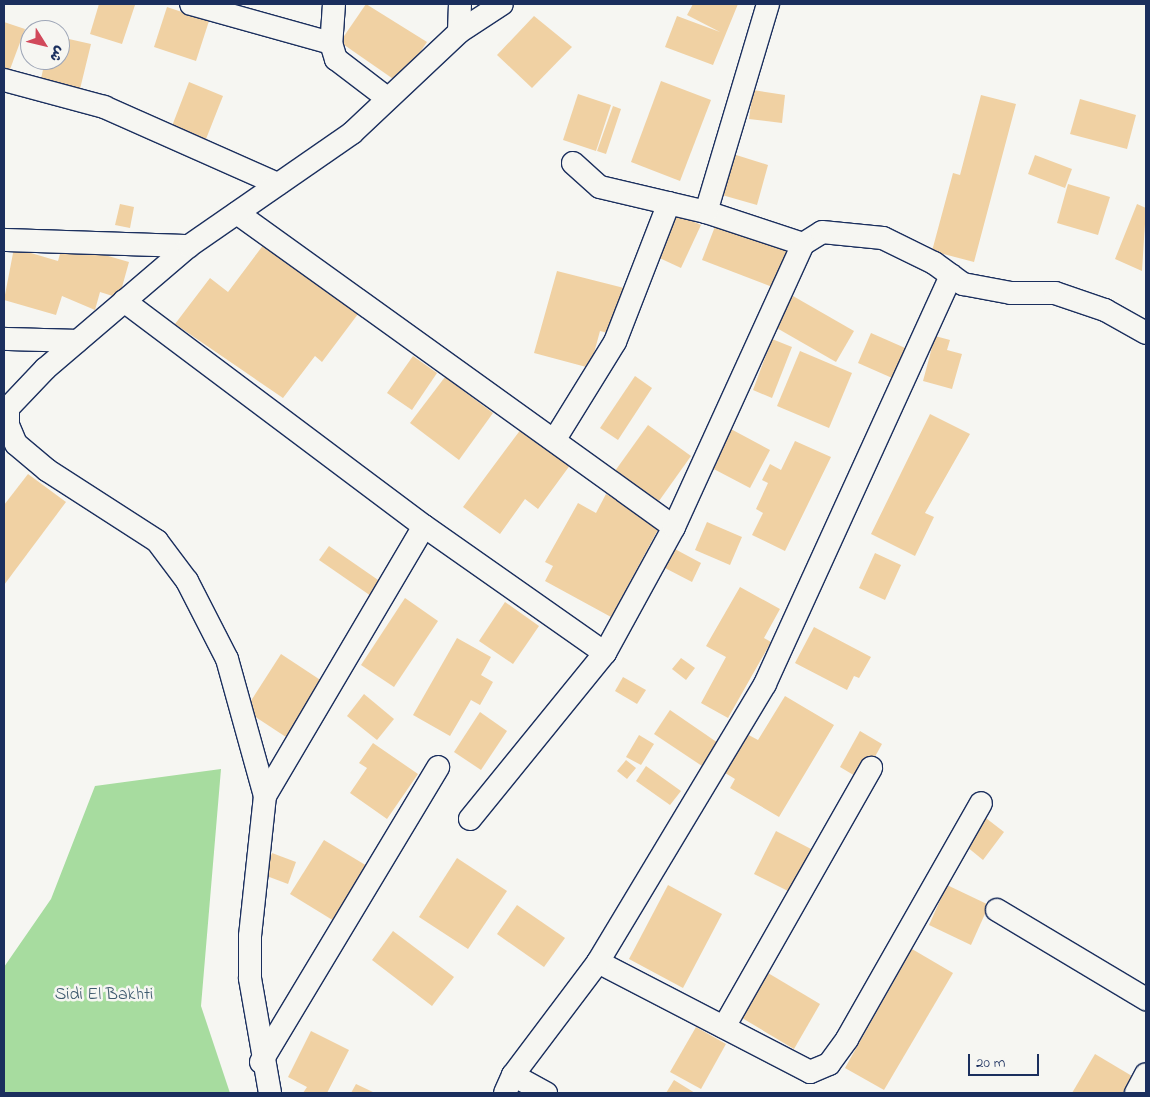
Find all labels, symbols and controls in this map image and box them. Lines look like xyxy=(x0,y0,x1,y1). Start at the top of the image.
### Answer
north arrow xyxy=(20,20,70,70)
text: ش xyxy=(44,41,70,66)
park label: Sidi El Bakhti xyxy=(55,984,153,1006)
scale bar xyxy=(970,1044,1041,1076)
text: 20 m xyxy=(976,1052,1005,1074)

